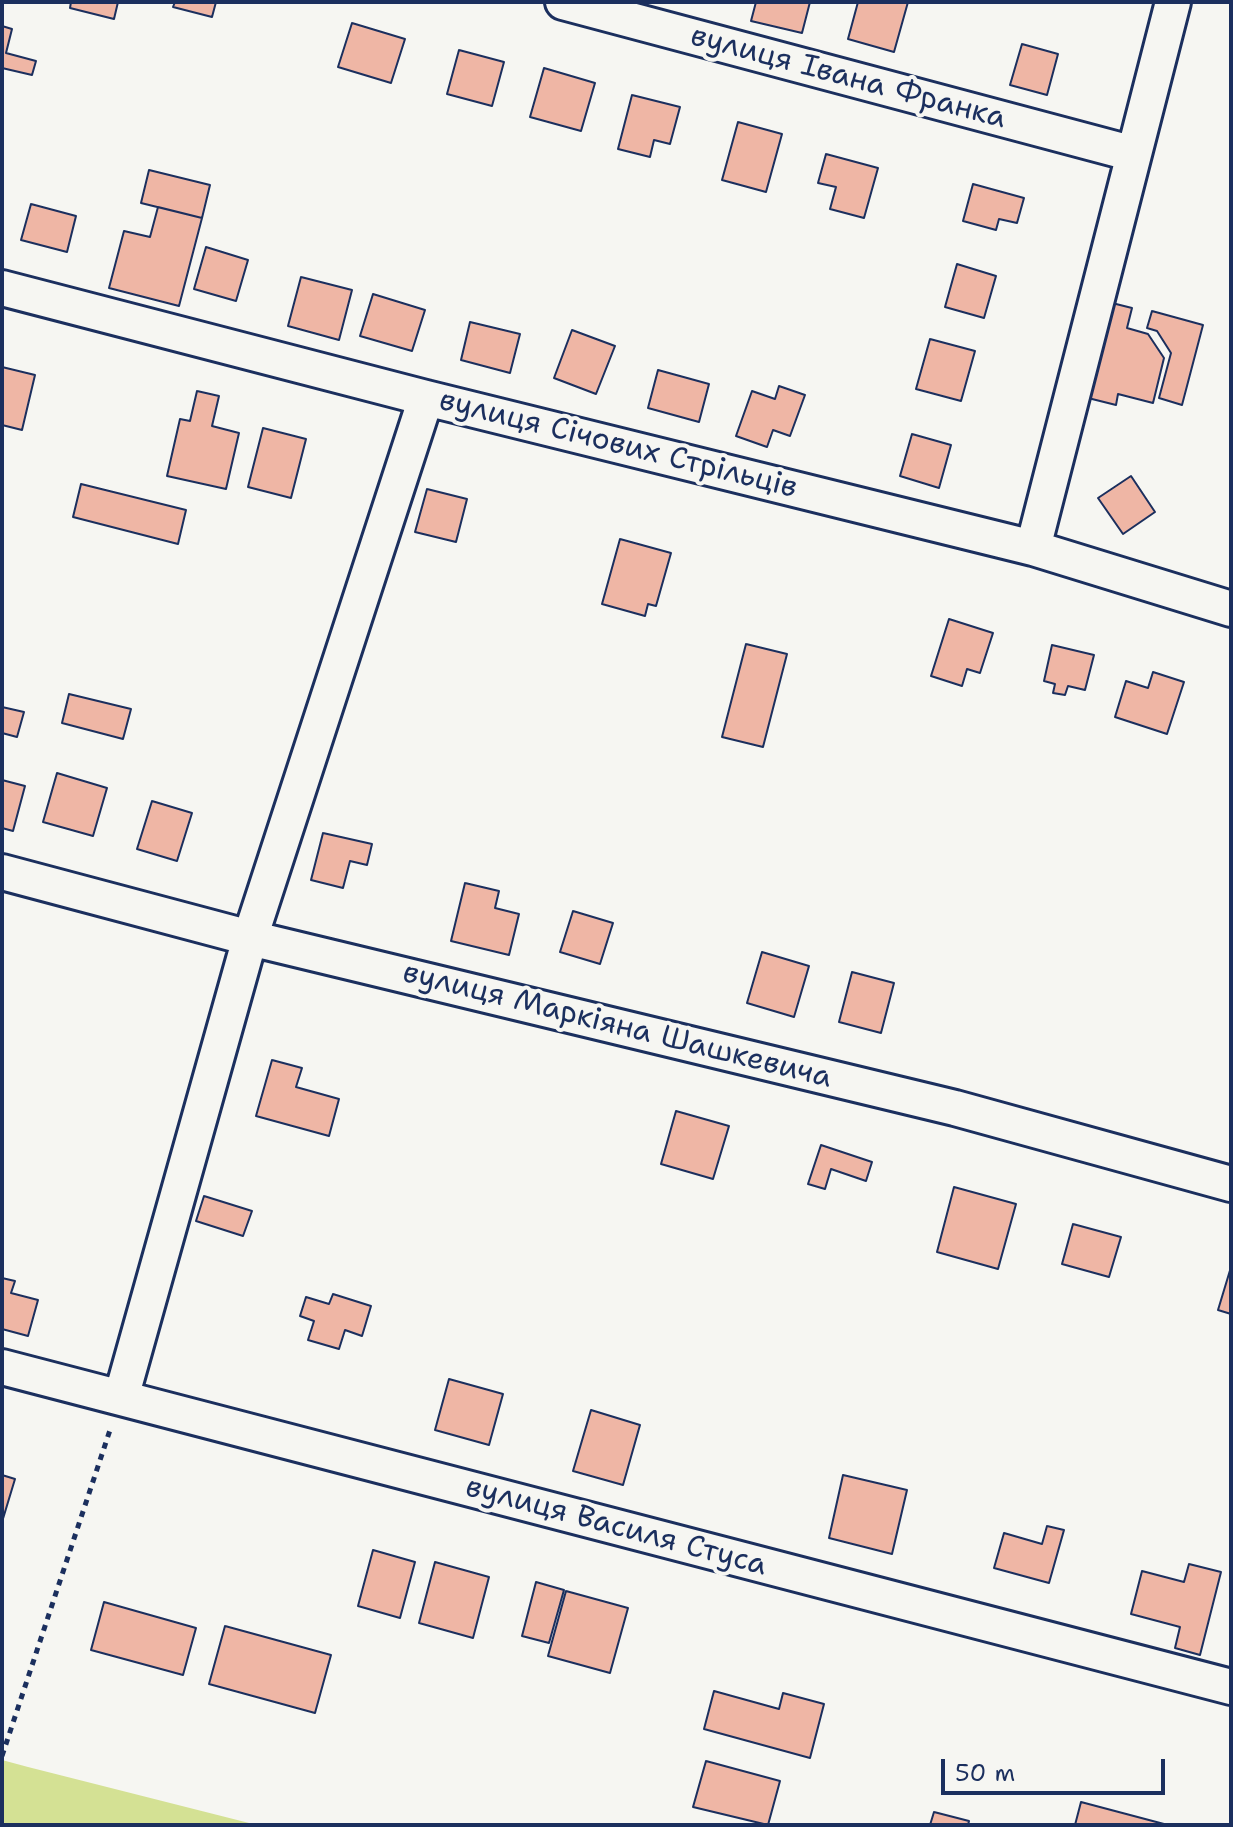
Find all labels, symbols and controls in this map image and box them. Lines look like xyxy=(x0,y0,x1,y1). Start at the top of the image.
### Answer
street label: вулиця Івана Франка xyxy=(686,19,1010,137)
street label: вулиця Січових Стрільців xyxy=(435,383,801,507)
street label: вулиця Маркіяна Шашкевича xyxy=(399,955,835,1097)
street label: вулиця Василя Стуса xyxy=(461,1469,771,1585)
scale bar xyxy=(945,1743,1169,1793)
text: 50 m xyxy=(955,1757,1015,1789)

